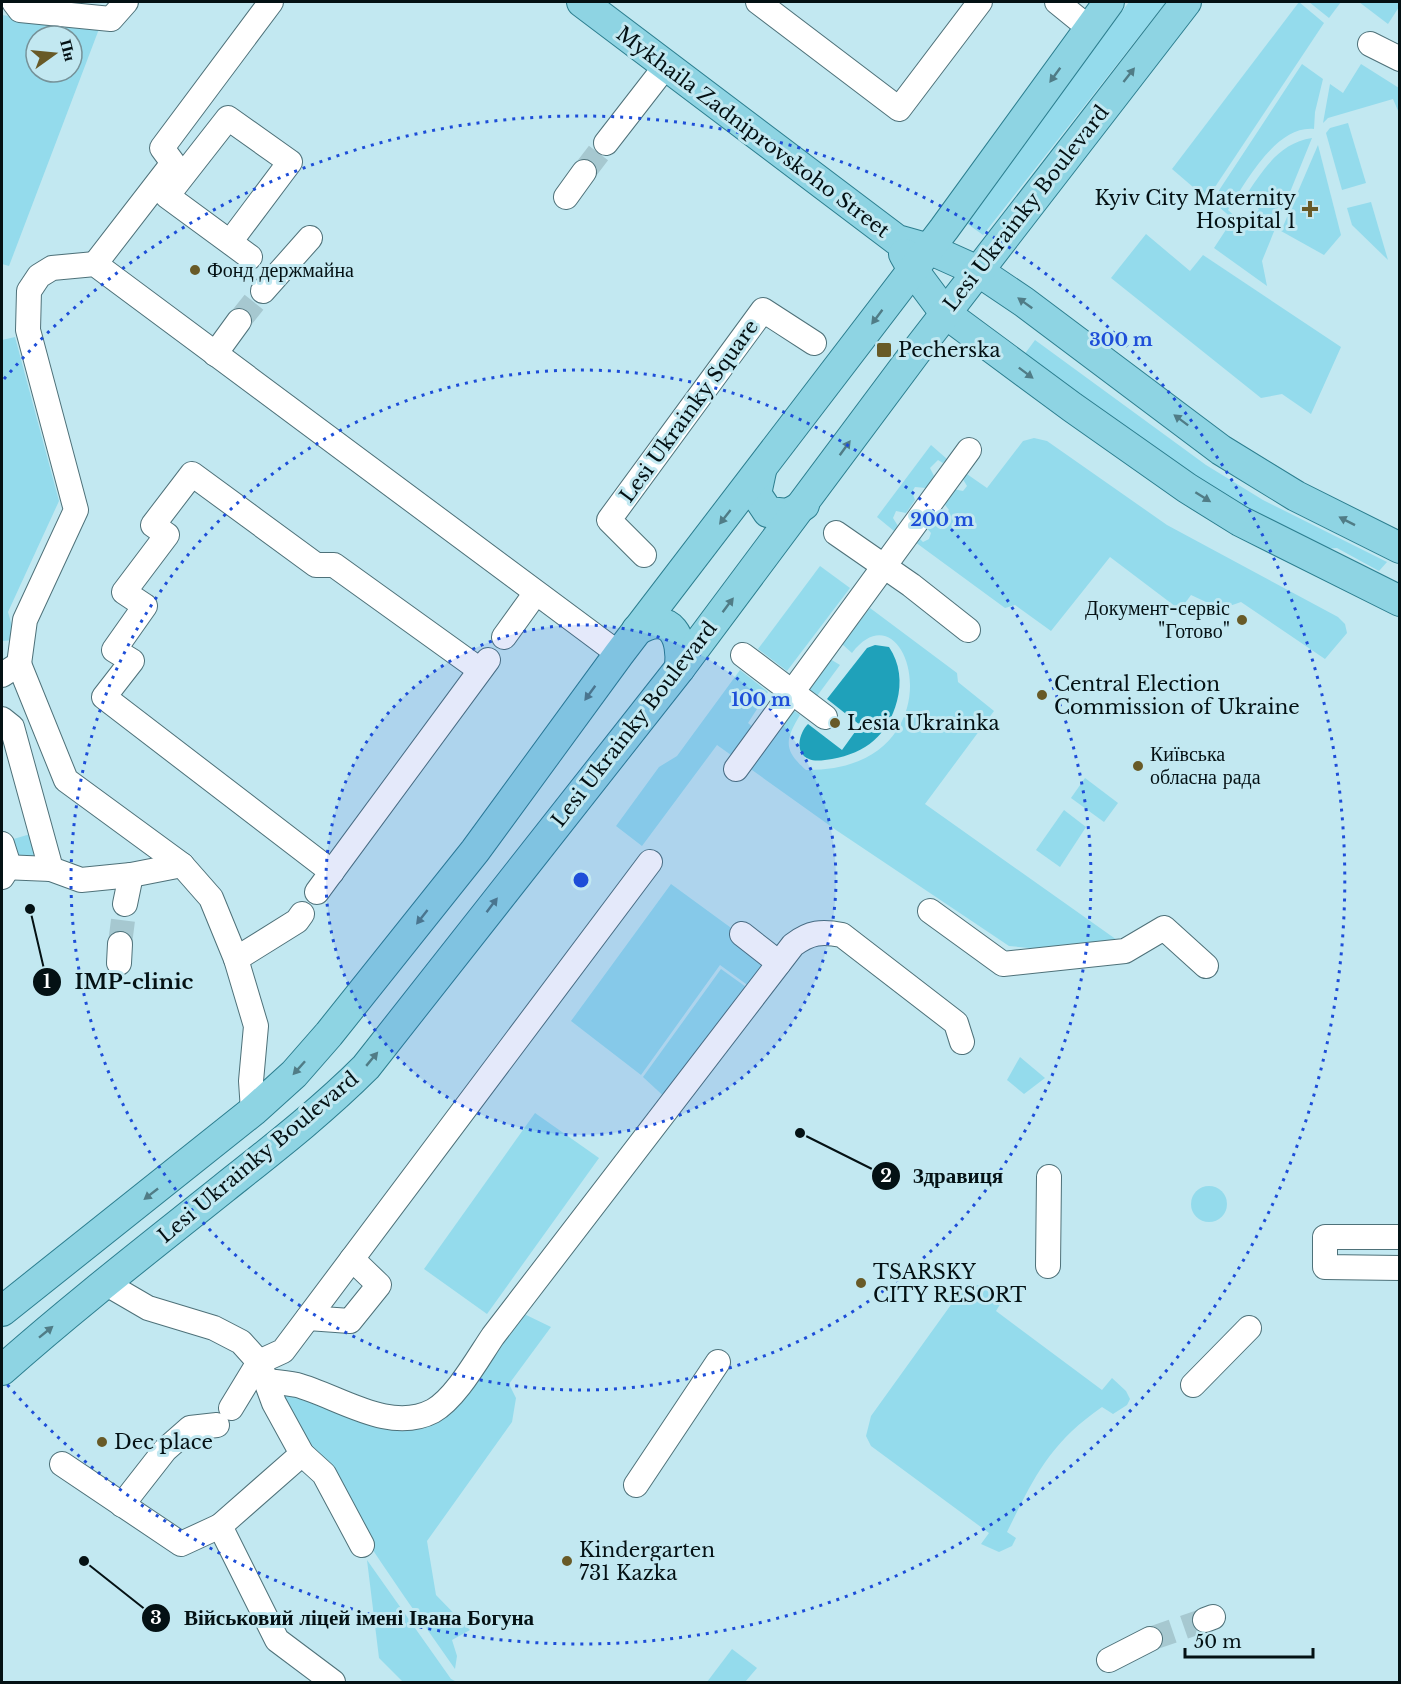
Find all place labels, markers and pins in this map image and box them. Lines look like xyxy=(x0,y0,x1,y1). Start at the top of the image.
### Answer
place label: Kyiv City Maternity Hospital 1 xyxy=(1095,186,1296,233)
marker: Kyiv City Maternity Hospital 1 xyxy=(1301,200,1319,218)
place label: Фонд держмайна xyxy=(207,258,354,282)
marker: Фонд держмайна xyxy=(188,263,202,277)
place label: Pecherska xyxy=(898,338,1001,362)
marker: Pecherska xyxy=(875,341,893,359)
place label: Документ-сервіс "Готово" xyxy=(1085,596,1230,643)
marker: Документ-сервіс "Готово" xyxy=(1235,613,1249,627)
place label: Central Election Commission of Ukraine xyxy=(1054,672,1300,719)
marker: Central Election Commission of Ukraine xyxy=(1035,688,1049,702)
place label: Lesia Ukrainka xyxy=(847,711,1001,735)
marker: Lesia Ukrainka xyxy=(828,716,842,730)
place label: Київська обласна рада xyxy=(1150,742,1261,789)
marker: Київська обласна рада xyxy=(1131,759,1145,773)
centre of rings xyxy=(571,870,591,890)
callout: IMP-clinic xyxy=(32,962,205,1001)
callout: Здравиця xyxy=(871,1156,1015,1195)
place label: TSARSKY CITY RESORT xyxy=(873,1260,1026,1307)
marker: TSARSKY CITY RESORT xyxy=(854,1276,868,1290)
place label: Dec place xyxy=(114,1430,213,1454)
marker: Dec place xyxy=(95,1435,109,1449)
place label: Kindergarten 731 Kazka xyxy=(579,1538,715,1585)
marker: Kindergarten 731 Kazka xyxy=(560,1554,574,1568)
callout: Військовий ліцей імені Івана Богуна xyxy=(141,1598,546,1637)

